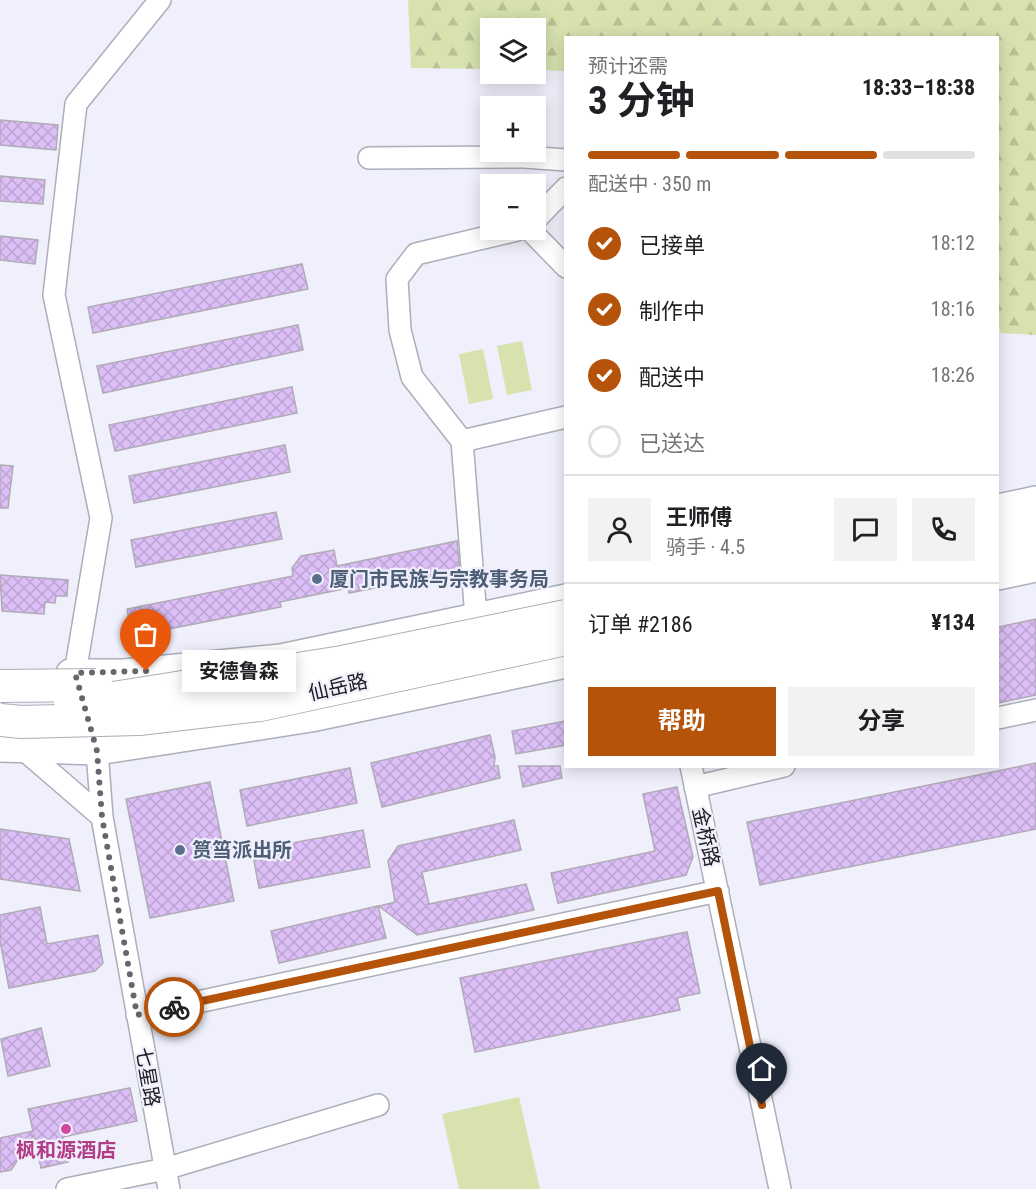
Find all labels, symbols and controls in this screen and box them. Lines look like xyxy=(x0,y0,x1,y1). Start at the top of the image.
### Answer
map controls xyxy=(480,18,546,240)
button: layers xyxy=(480,18,546,84)
text: 预计还需 xyxy=(588,54,668,78)
text: 18:33–18:38 xyxy=(862,75,975,100)
text: 3 分钟 xyxy=(588,78,695,124)
button: + xyxy=(480,96,546,162)
text: 配送中 · 350 m xyxy=(588,172,711,196)
button: − xyxy=(480,174,546,240)
icon: check xyxy=(588,227,621,260)
text: 18:12 xyxy=(931,231,975,255)
text: 已接单 xyxy=(639,233,705,258)
icon: check xyxy=(588,293,621,326)
text: 18:16 xyxy=(931,297,975,321)
text: 制作中 xyxy=(639,299,705,324)
icon: check xyxy=(588,359,621,392)
text: 18:26 xyxy=(931,363,975,387)
text: 配送中 xyxy=(639,365,705,390)
text: 已送达 xyxy=(639,431,705,456)
button: person xyxy=(588,498,651,561)
button: chat xyxy=(834,498,897,561)
button: phone xyxy=(912,498,975,561)
text: 王师傅 xyxy=(666,505,732,530)
text: 骑手 · 4.5 xyxy=(666,535,745,559)
place label: 厦门市民族与宗教事务局 xyxy=(329,567,549,591)
marker: 厦门市民族与宗教事务局 xyxy=(310,572,324,586)
pin xyxy=(120,609,171,671)
text: ¥134 xyxy=(931,610,975,635)
text: 订单 #2186 xyxy=(588,612,693,637)
icon: bag xyxy=(129,618,162,651)
callout: 安德鲁森 xyxy=(182,650,296,692)
text: 安德鲁森 xyxy=(199,659,279,683)
street label: 仙岳路 xyxy=(306,669,370,705)
button: 帮助 xyxy=(588,687,776,756)
button: 分享 xyxy=(788,687,975,756)
street label: 金桥路 xyxy=(688,805,724,869)
place label: 筼筜派出所 xyxy=(192,838,292,862)
marker: 筼筜派出所 xyxy=(173,843,187,857)
courier xyxy=(144,977,204,1037)
icon: bike xyxy=(158,991,191,1024)
pin xyxy=(736,1043,787,1105)
street label: 七星路 xyxy=(131,1045,165,1109)
icon: home xyxy=(745,1052,778,1085)
marker: 枫和源酒店 xyxy=(59,1122,73,1136)
place label: 枫和源酒店 xyxy=(16,1138,116,1162)

